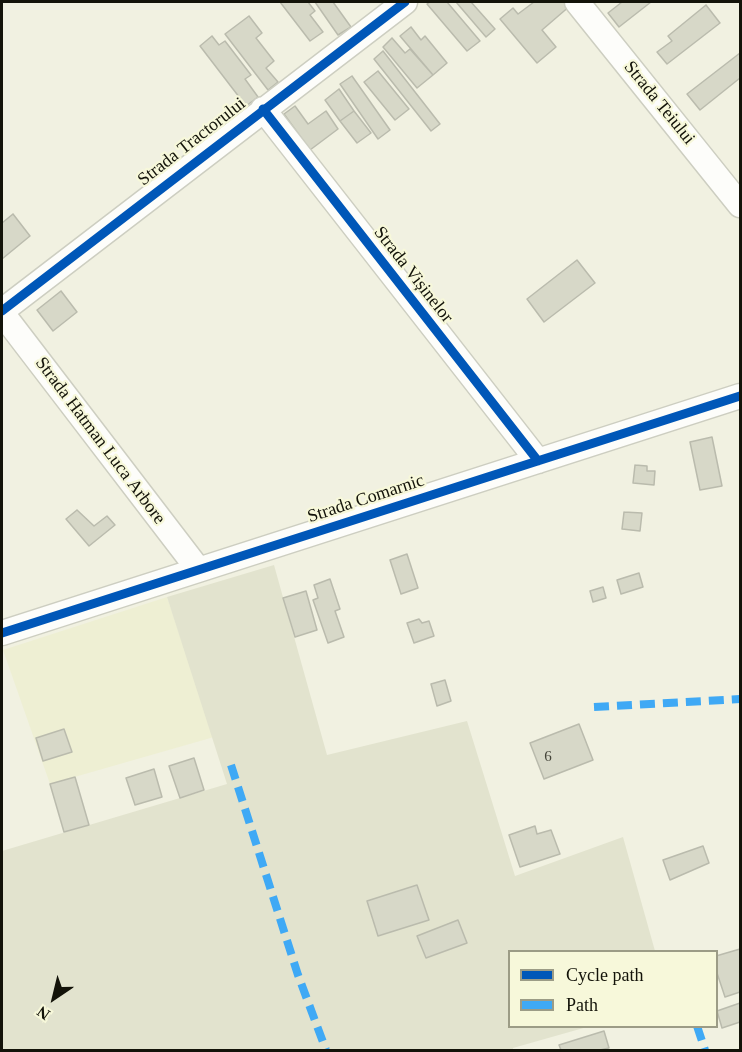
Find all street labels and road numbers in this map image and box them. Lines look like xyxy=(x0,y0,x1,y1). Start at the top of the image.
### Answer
street label: Strada Teiului xyxy=(619,57,699,149)
street label: Strada Tractorului xyxy=(134,93,250,191)
street label: Strada Vișinelor xyxy=(369,222,457,328)
street label: Strada Hatman Luca Arbore xyxy=(30,353,170,529)
street label: Strada Comarnic xyxy=(305,470,427,528)

